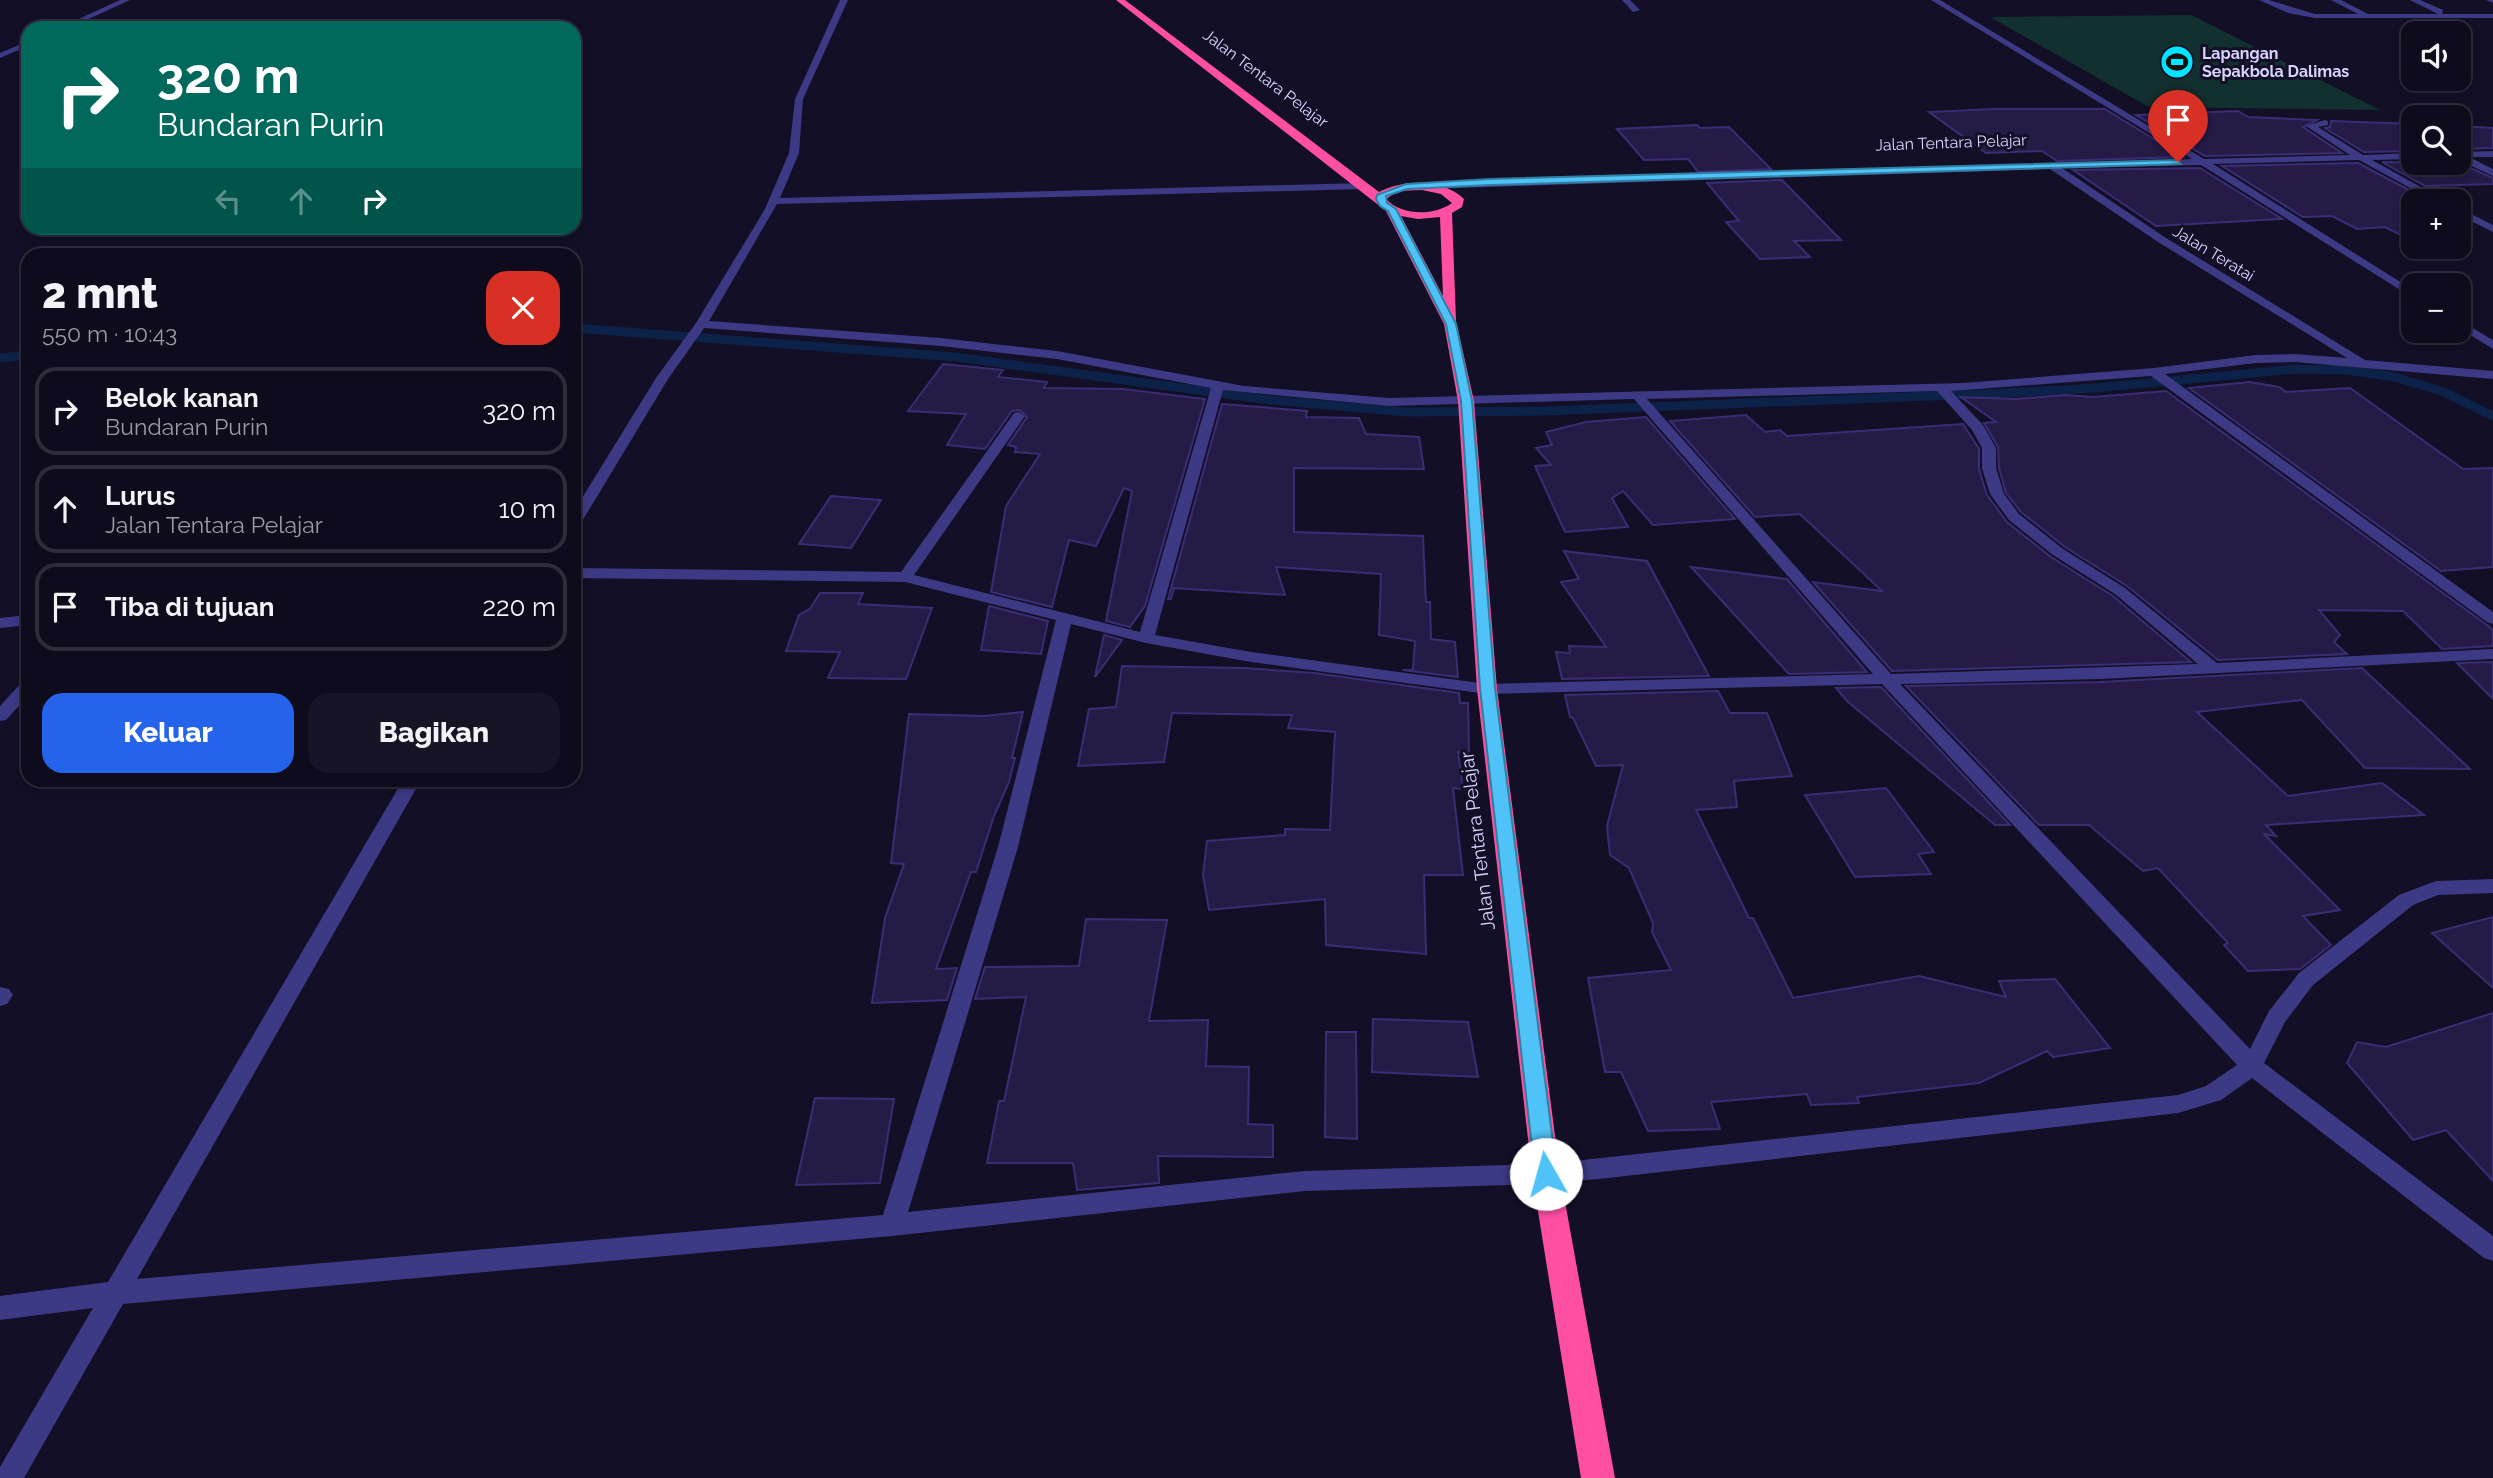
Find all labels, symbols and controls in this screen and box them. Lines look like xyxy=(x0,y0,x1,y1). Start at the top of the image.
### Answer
map controls xyxy=(2401,21,2471,343)
button: sound xyxy=(2401,21,2471,91)
street label: Jalan Tentara Pelajar xyxy=(1199,25,1332,132)
sports icon: Lapangan Sepakbola Dalimas xyxy=(2158,43,2196,81)
place label: Lapangan Sepakbola Dalimas xyxy=(2202,44,2349,81)
text: 320 m xyxy=(157,47,299,104)
icon: right xyxy=(42,49,133,140)
pin xyxy=(2148,90,2208,162)
icon: arrive xyxy=(2159,101,2197,139)
button: search xyxy=(2401,105,2471,175)
text: Bundaran Purin xyxy=(157,106,385,143)
street label: Jalan Tentara Pelajar xyxy=(1875,130,2027,155)
icon: left xyxy=(209,182,247,220)
icon: ahead xyxy=(282,182,320,220)
icon: right xyxy=(355,182,393,220)
button: + xyxy=(2401,189,2471,259)
street label: Jalan Teratai xyxy=(2170,222,2258,285)
text: 2 mnt xyxy=(42,269,158,318)
button: close xyxy=(486,271,560,345)
button: − xyxy=(2401,273,2471,343)
text: 550 m · 10:43 xyxy=(42,320,177,347)
text: Belok kanan xyxy=(105,383,259,413)
icon: right xyxy=(46,392,84,430)
text: 320 m xyxy=(482,396,556,426)
text: Bundaran Purin xyxy=(105,413,269,440)
text: Lurus xyxy=(105,481,175,511)
icon: ahead xyxy=(46,490,84,528)
text: 10 m xyxy=(498,494,556,524)
text: Jalan Tentara Pelajar xyxy=(105,511,323,538)
icon: arrive xyxy=(46,588,84,626)
text: Tiba di tujuan xyxy=(105,592,275,622)
text: 220 m xyxy=(482,592,556,622)
button: Keluar xyxy=(42,693,294,773)
button: Bagikan xyxy=(308,693,560,773)
street label: Jalan Tentara Pelajar xyxy=(1455,750,1499,932)
position arrow xyxy=(1509,1137,1583,1211)

